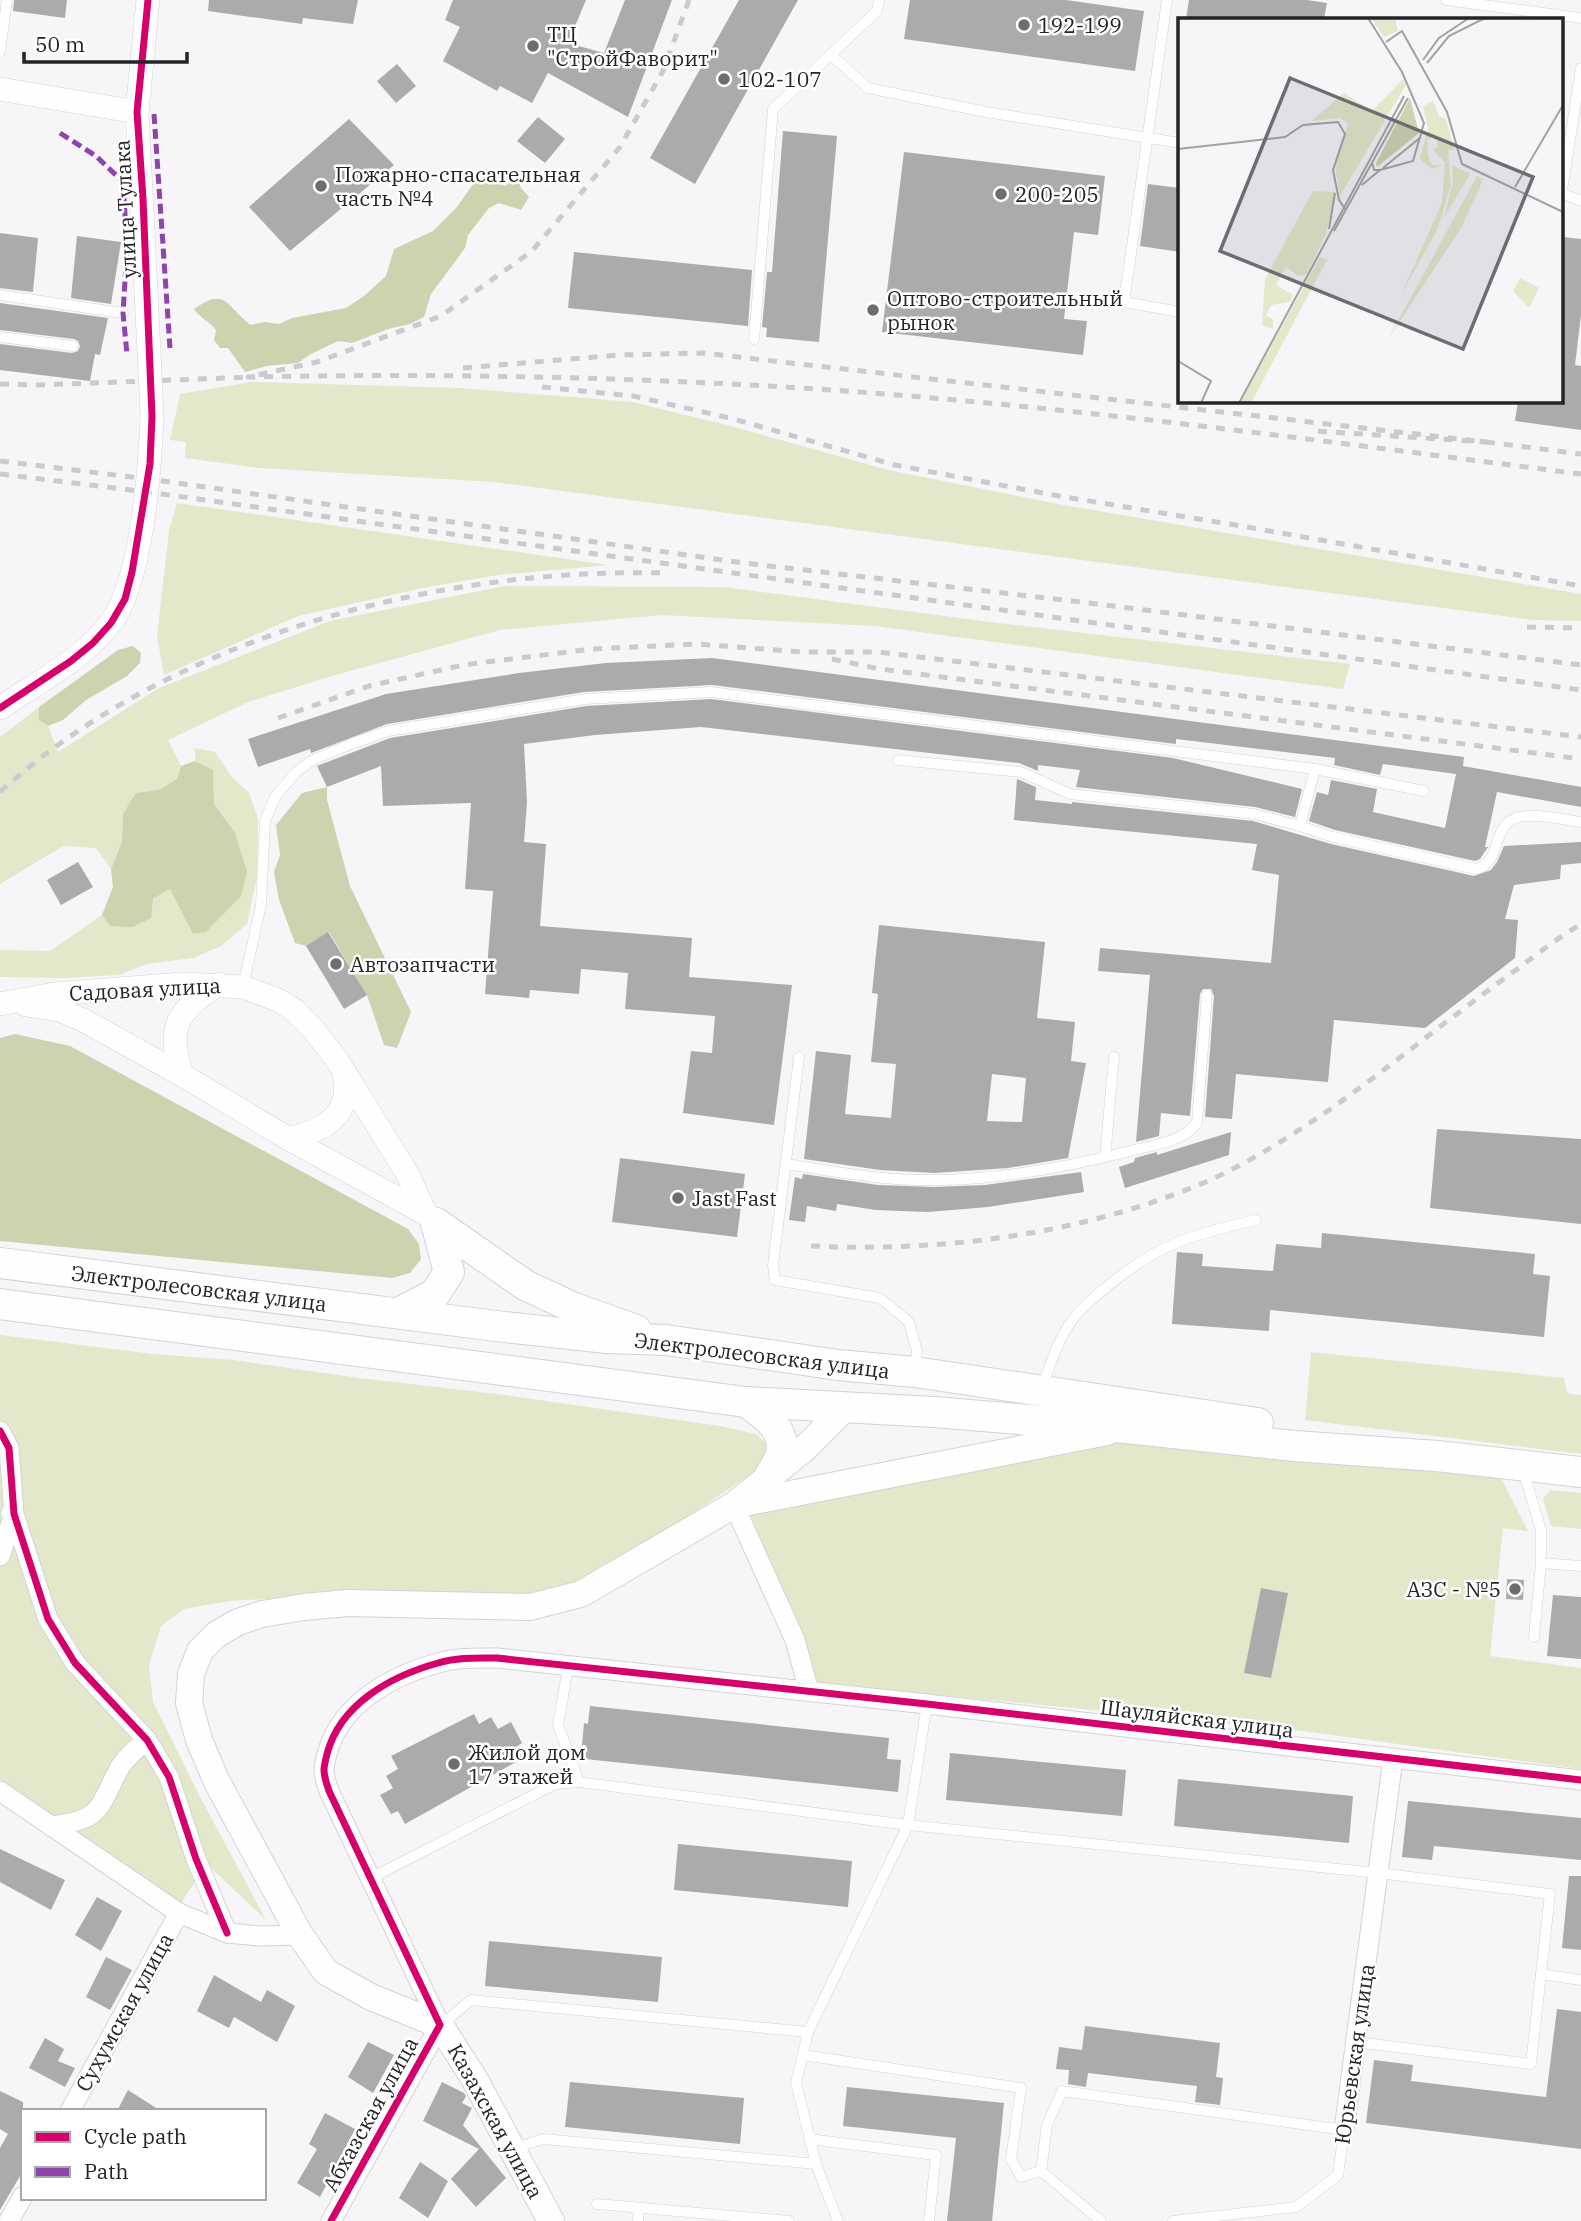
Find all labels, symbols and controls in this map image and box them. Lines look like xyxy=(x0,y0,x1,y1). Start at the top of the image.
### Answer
place label: 192-199 xyxy=(1038,11,1122,39)
marker: 192-199 xyxy=(1016,17,1032,33)
inset map xyxy=(1178,18,1564,402)
place label: ТЦ "СтройФаворит" xyxy=(547,20,718,72)
scale bar xyxy=(24,21,187,65)
text: 50 m xyxy=(35,30,85,58)
marker: ТЦ "СтройФаворит" xyxy=(525,38,541,54)
place label: 102-107 xyxy=(738,65,822,93)
marker: 102-107 xyxy=(716,71,732,87)
street label: улица Тулака xyxy=(107,139,143,279)
place label: Пожарно-спасательная часть №4 xyxy=(335,160,581,212)
marker: Пожарно-спасательная часть №4 xyxy=(313,178,329,194)
place label: 200-205 xyxy=(1015,180,1099,208)
marker: 200-205 xyxy=(993,186,1009,202)
place label: Оптово-строительный рынок xyxy=(887,284,1123,336)
marker: Оптово-строительный рынок xyxy=(865,302,881,318)
place label: Автозапчасти xyxy=(350,950,495,978)
marker: Автозапчасти xyxy=(328,956,344,972)
street label: Садовая улица xyxy=(68,971,222,1007)
place label: Jast Fast xyxy=(692,1184,777,1212)
marker: Jast Fast xyxy=(670,1190,686,1206)
street label: Электролесовская улица xyxy=(69,1258,329,1318)
street label: Электролесовская улица xyxy=(632,1325,892,1385)
place label: АЗС - №5 xyxy=(1406,1575,1501,1603)
marker: АЗС - №5 xyxy=(1507,1581,1523,1597)
street label: Шауляйская улица xyxy=(1098,1692,1296,1744)
place label: Жилой дом 17 этажей xyxy=(468,1738,586,1790)
marker: Жилой дом 17 этажей xyxy=(446,1756,462,1772)
street label: Сухумская улица xyxy=(69,1928,179,2096)
street label: Юрьевская улица xyxy=(1327,1962,1381,2146)
street label: Абхазская улица xyxy=(316,2032,424,2196)
street label: Казахская улица xyxy=(442,2039,550,2203)
legend xyxy=(21,2109,266,2200)
text: Cycle path xyxy=(84,2122,187,2150)
text: Path xyxy=(84,2157,129,2185)

